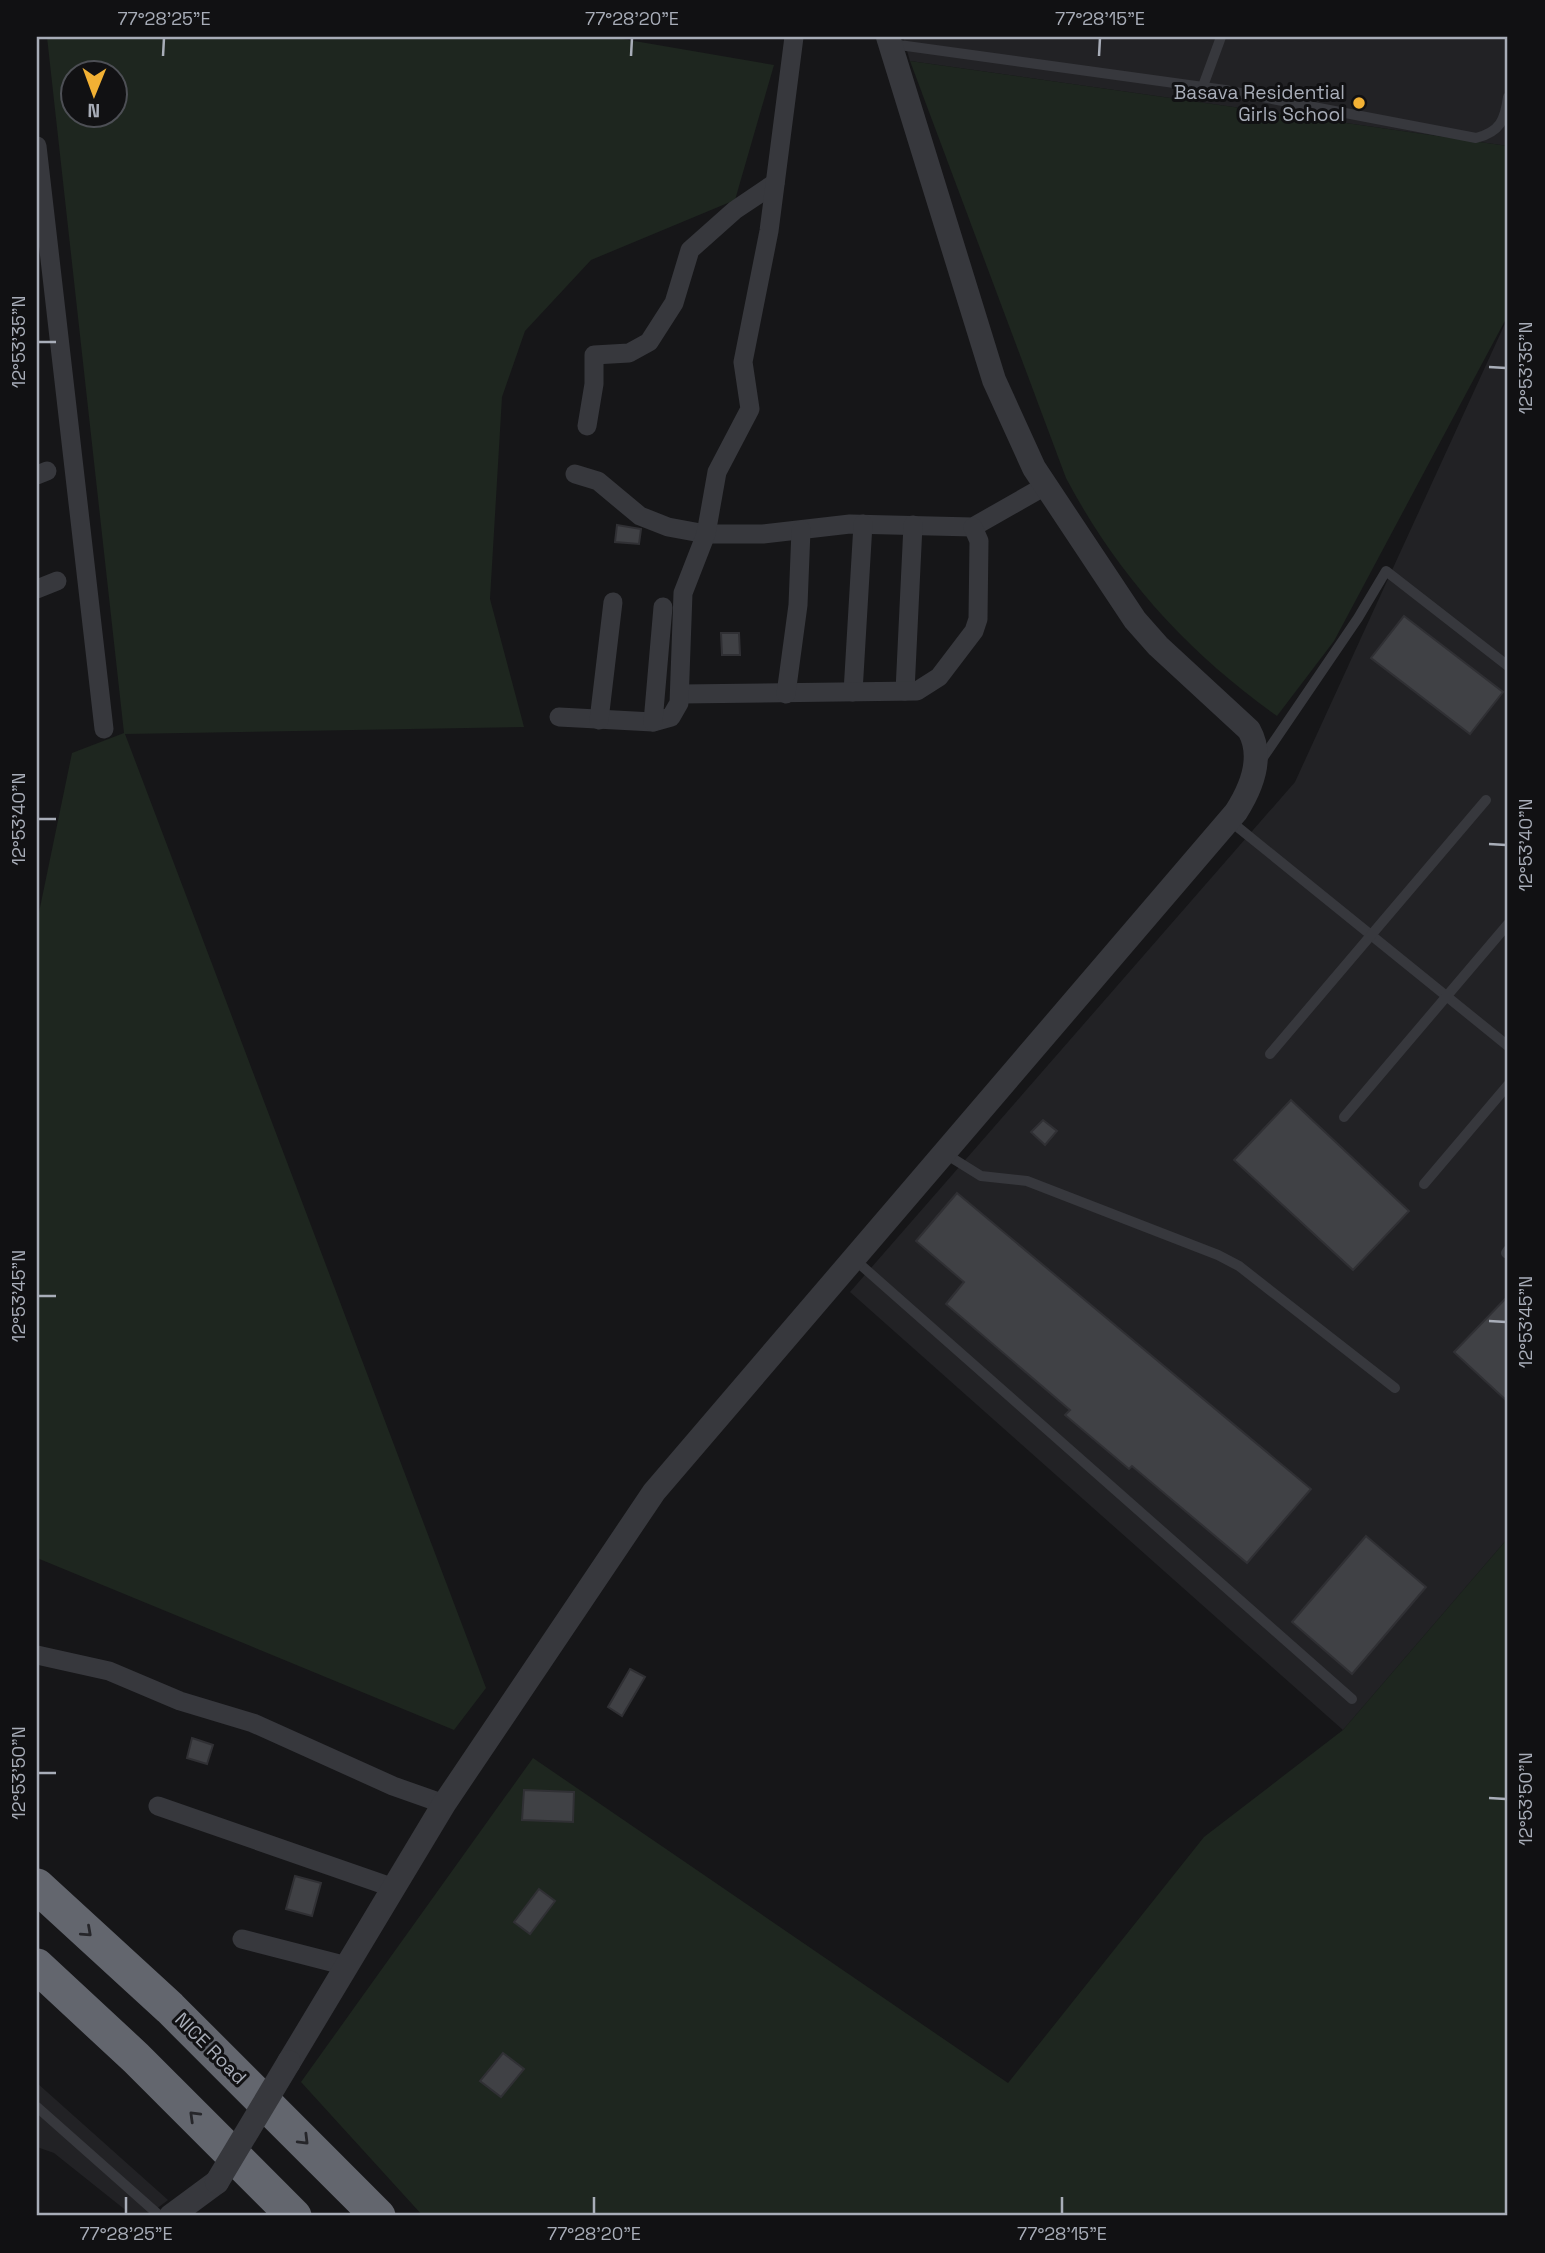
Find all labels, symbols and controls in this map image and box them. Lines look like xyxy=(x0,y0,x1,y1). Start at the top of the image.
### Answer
text: 77°28'25"E xyxy=(117,7,211,30)
text: 77°28'20"E xyxy=(585,7,679,30)
text: 77°28'15"E xyxy=(1055,7,1145,30)
north arrow xyxy=(60,60,130,130)
place label: Basava Residential Girls School xyxy=(1174,80,1345,127)
marker: Basava Residential Girls School xyxy=(1351,95,1367,111)
text: N xyxy=(87,98,100,123)
text: 12°53'35"N xyxy=(7,296,30,388)
text: 12°53'35"N xyxy=(1514,322,1537,414)
text: 12°53'40"N xyxy=(7,772,30,866)
text: 12°53'40"N xyxy=(1514,798,1537,892)
text: 12°53'45"N xyxy=(7,1250,30,1342)
text: 12°53'45"N xyxy=(1514,1276,1537,1368)
text: 12°53'50"N xyxy=(7,1726,30,1820)
text: 12°53'50"N xyxy=(1514,1752,1537,1846)
one-way arrow xyxy=(79,1924,92,1936)
street label: NICE Road xyxy=(169,2007,252,2090)
one-way arrow xyxy=(190,2111,203,2124)
one-way arrow xyxy=(296,2132,309,2145)
text: 77°28'25"E xyxy=(79,2222,173,2245)
text: 77°28'20"E xyxy=(547,2222,641,2245)
text: 77°28'15"E xyxy=(1017,2222,1107,2245)

